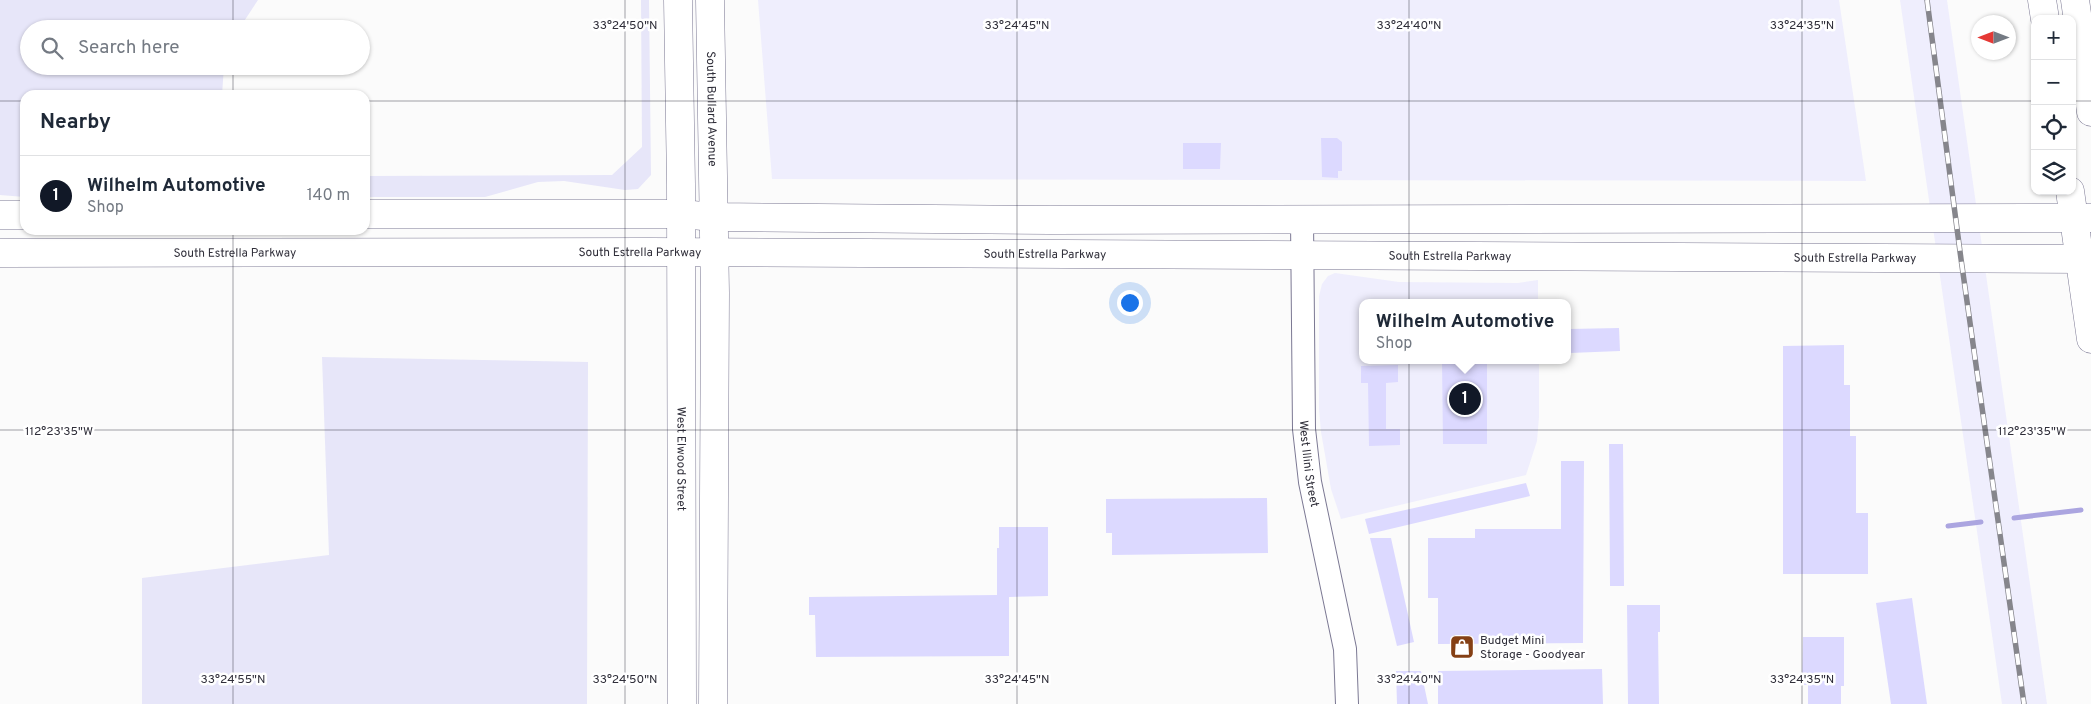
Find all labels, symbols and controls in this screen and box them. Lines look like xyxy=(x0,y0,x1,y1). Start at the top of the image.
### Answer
north arrow xyxy=(1971,15,2016,60)
map controls xyxy=(2031,15,2076,195)
button: + xyxy=(2031,15,2076,60)
text: 33°24'50"N xyxy=(592,18,658,34)
text: 33°24'45"N xyxy=(985,18,1049,34)
text: 33°24'40"N xyxy=(1376,18,1442,34)
text: 33°24'35"N xyxy=(1770,18,1834,34)
search box xyxy=(20,20,370,75)
icon: search xyxy=(38,34,66,62)
text: Search here xyxy=(78,36,180,60)
street label: South Bullard Avenue xyxy=(702,51,720,167)
button: − xyxy=(2031,60,2076,105)
button: locate xyxy=(2031,105,2076,150)
text: Nearby xyxy=(40,109,111,136)
button: layers xyxy=(2031,150,2076,195)
text: Wilhelm Automotive xyxy=(87,174,266,198)
text: 1 xyxy=(53,186,59,206)
text: 140 m xyxy=(307,186,350,206)
text: Shop xyxy=(87,198,124,218)
street label: South Estrella Parkway xyxy=(579,245,702,261)
street label: South Estrella Parkway xyxy=(174,246,296,262)
street label: South Estrella Parkway xyxy=(983,247,1106,263)
street label: South Estrella Parkway xyxy=(1388,249,1511,265)
street label: South Estrella Parkway xyxy=(1793,251,1916,267)
your location xyxy=(1117,290,1143,316)
popup xyxy=(1359,299,1571,364)
text: Wilhelm Automotive xyxy=(1376,310,1554,334)
text: Shop xyxy=(1376,334,1412,354)
pin: 1 xyxy=(1449,380,1481,418)
street label: West Elwood Street xyxy=(672,407,689,511)
street label: West Illini Street xyxy=(1295,420,1322,509)
text: 112°23'35"W xyxy=(25,424,93,440)
text: 112°23'35"W xyxy=(1998,424,2066,440)
place label: Budget Mini Storage - Goodyear xyxy=(1480,633,1586,663)
shop icon: Budget Mini Storage - Goodyear xyxy=(1449,634,1475,660)
text: 33°24'55"N xyxy=(201,672,265,688)
text: 33°24'50"N xyxy=(592,672,658,688)
text: 33°24'45"N xyxy=(985,672,1049,688)
text: 33°24'40"N xyxy=(1376,672,1442,688)
text: 33°24'35"N xyxy=(1770,672,1834,688)

